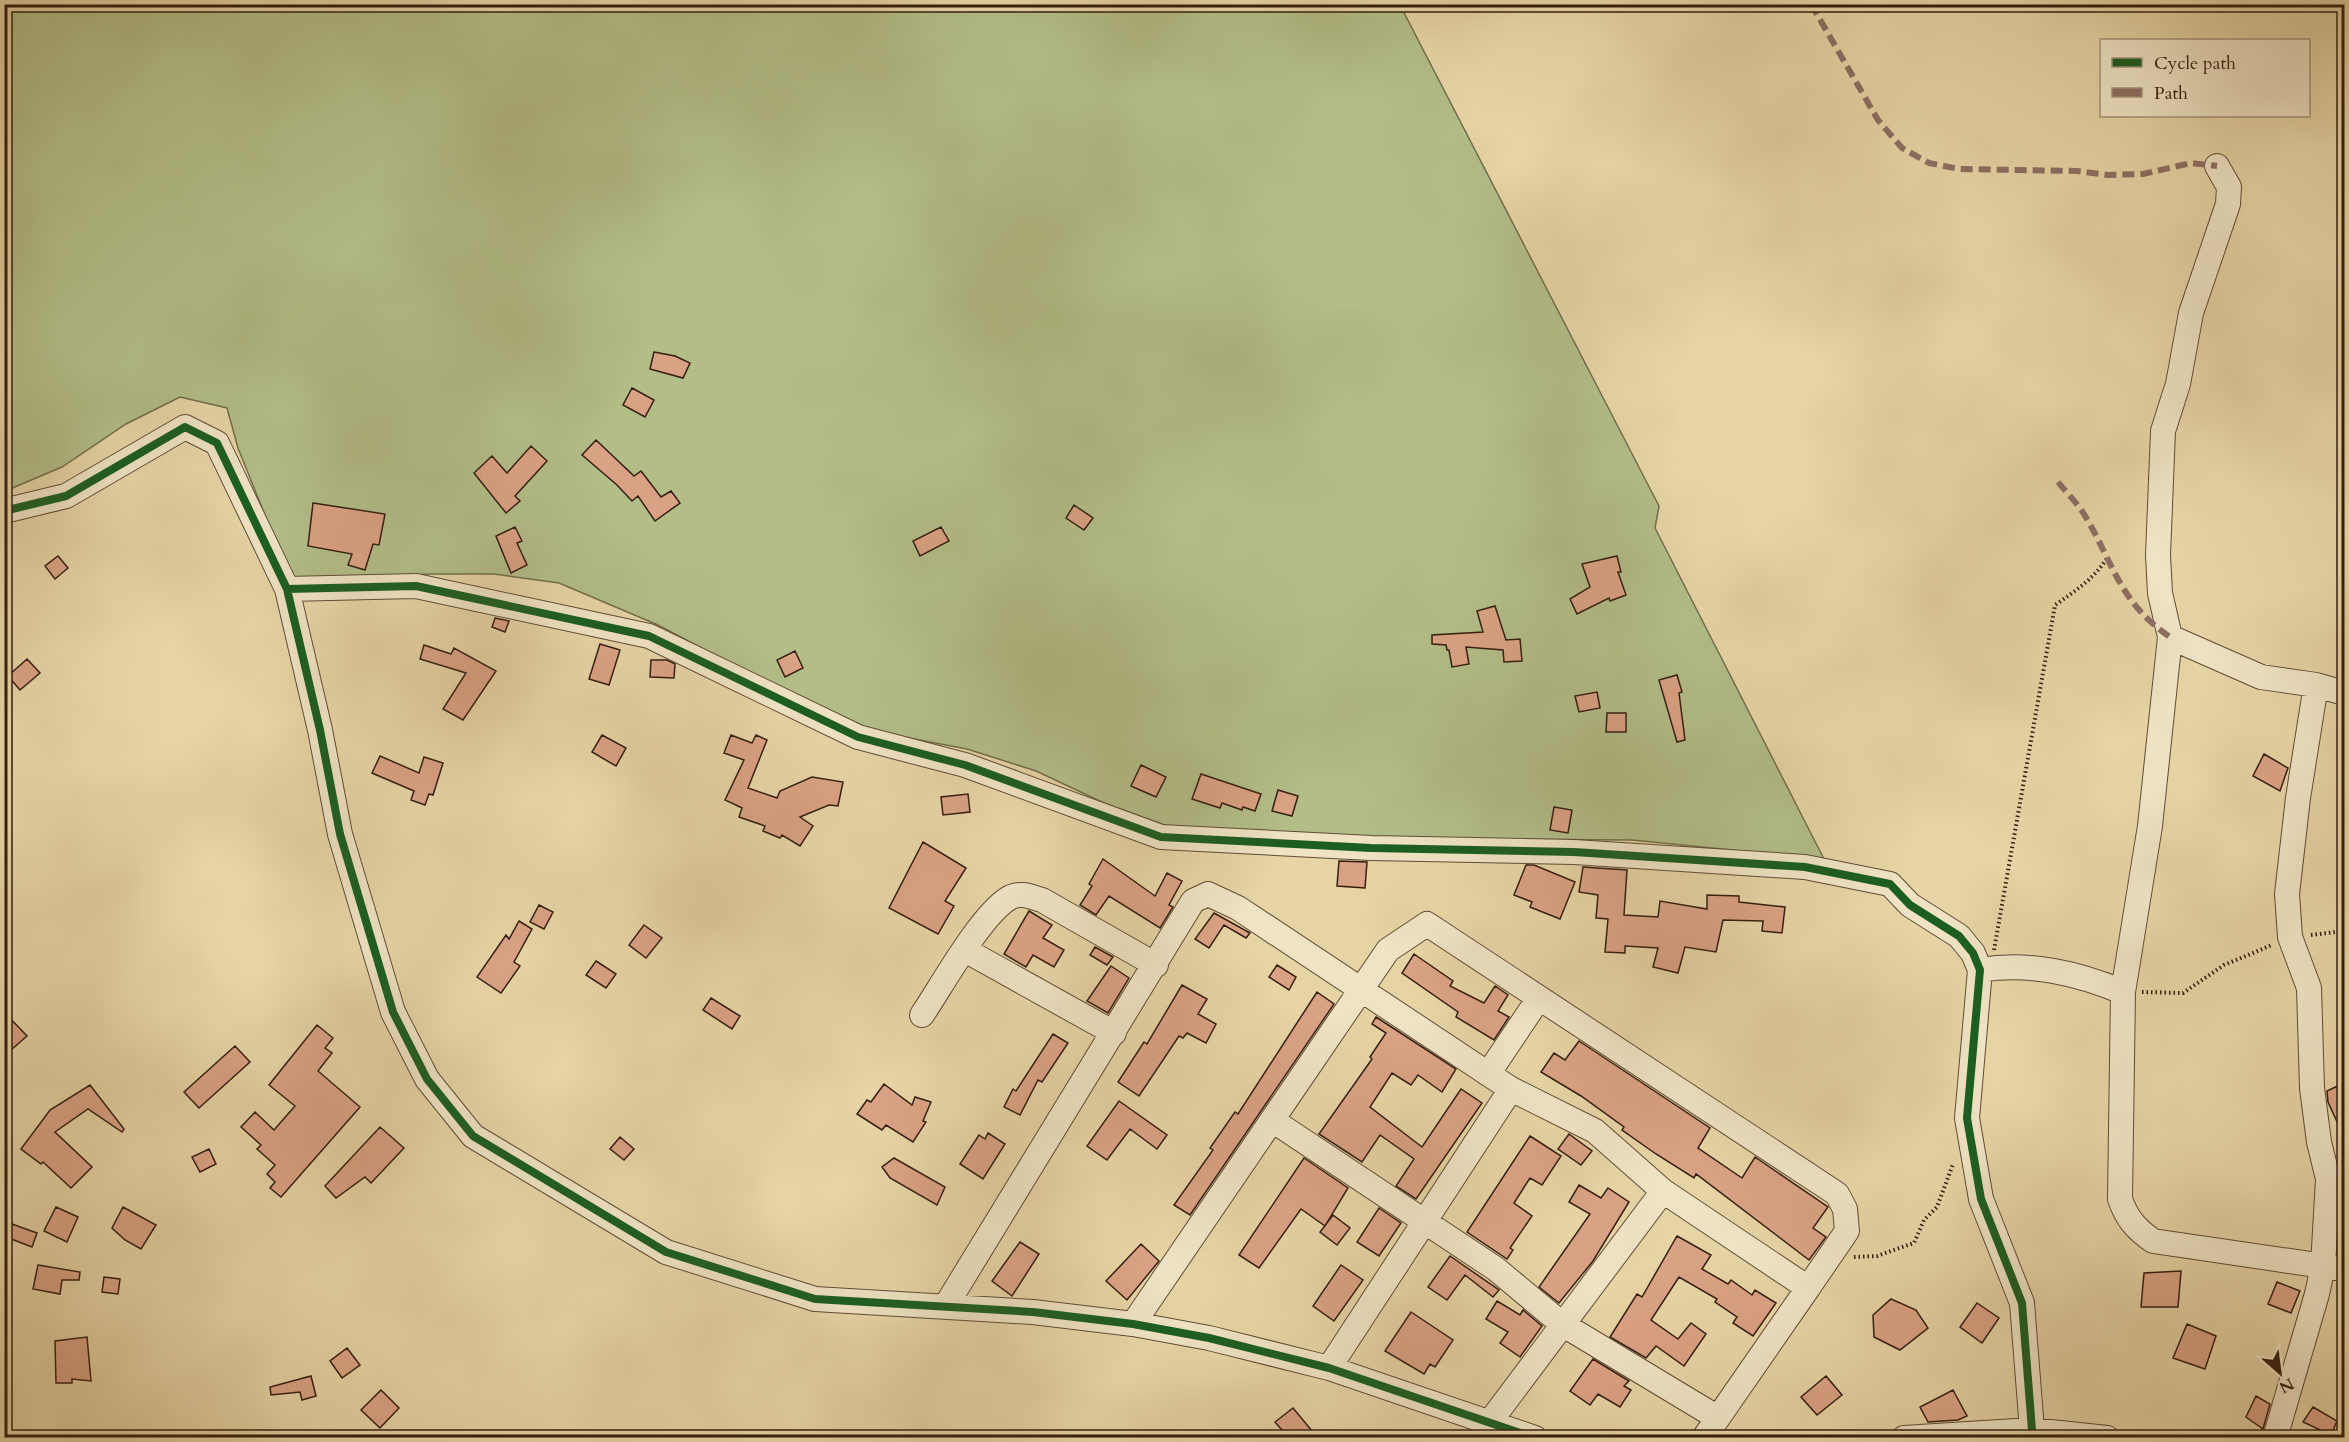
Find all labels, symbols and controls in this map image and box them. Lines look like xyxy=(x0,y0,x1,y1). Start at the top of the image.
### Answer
legend xyxy=(2100,39,2310,117)
text: Cycle path xyxy=(2154,51,2236,76)
text: Path xyxy=(2154,81,2188,106)
north arrow xyxy=(2250,1343,2310,1403)
text: N xyxy=(2275,1372,2298,1398)

